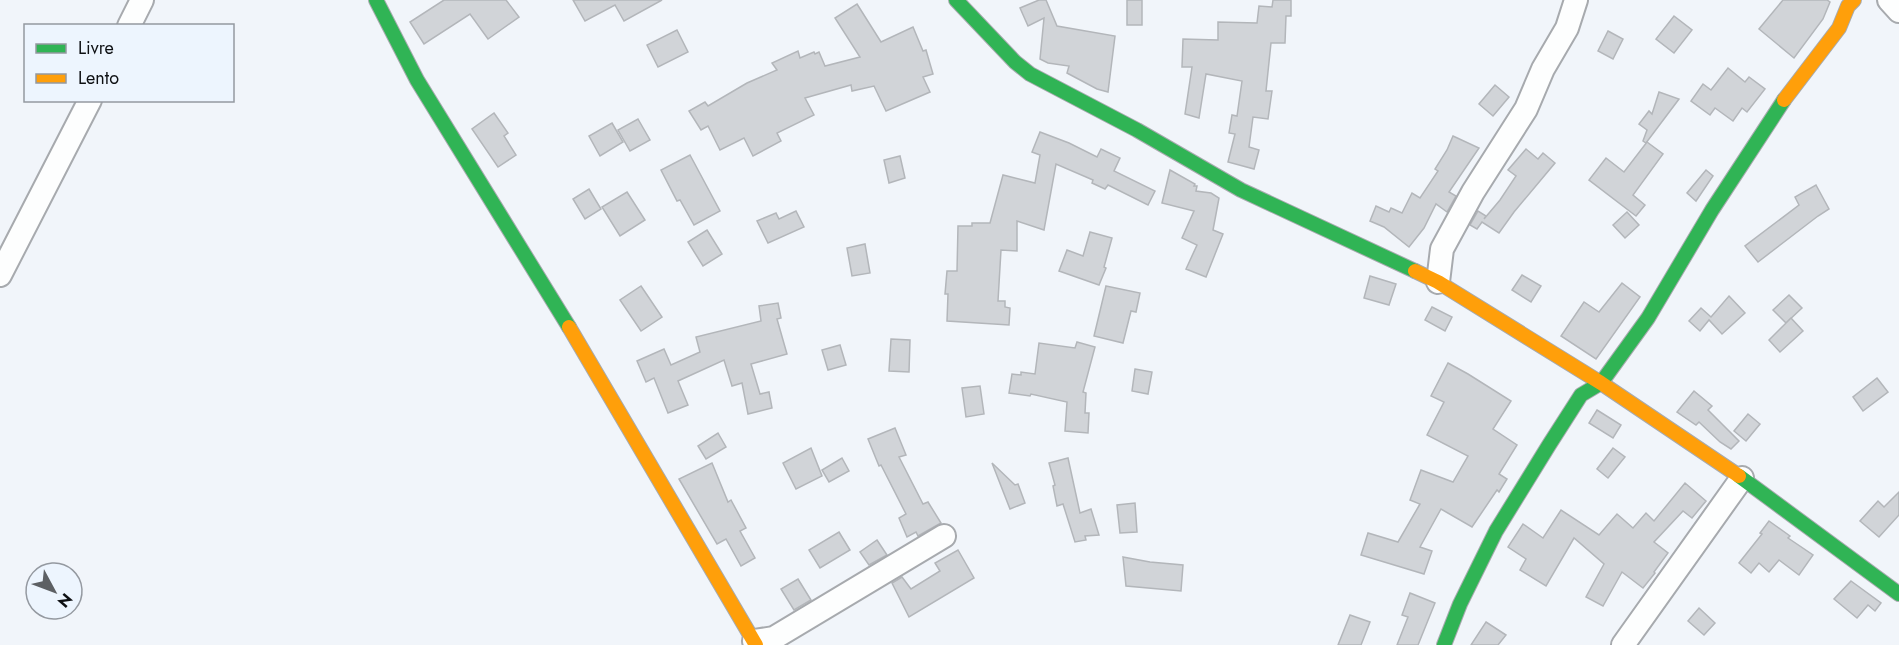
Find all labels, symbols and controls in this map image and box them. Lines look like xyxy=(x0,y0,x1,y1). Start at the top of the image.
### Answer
legend xyxy=(24,24,234,102)
text: Livre xyxy=(78,35,114,61)
text: Lento xyxy=(78,65,119,91)
north arrow xyxy=(24,561,84,621)
text: N xyxy=(52,588,78,613)

